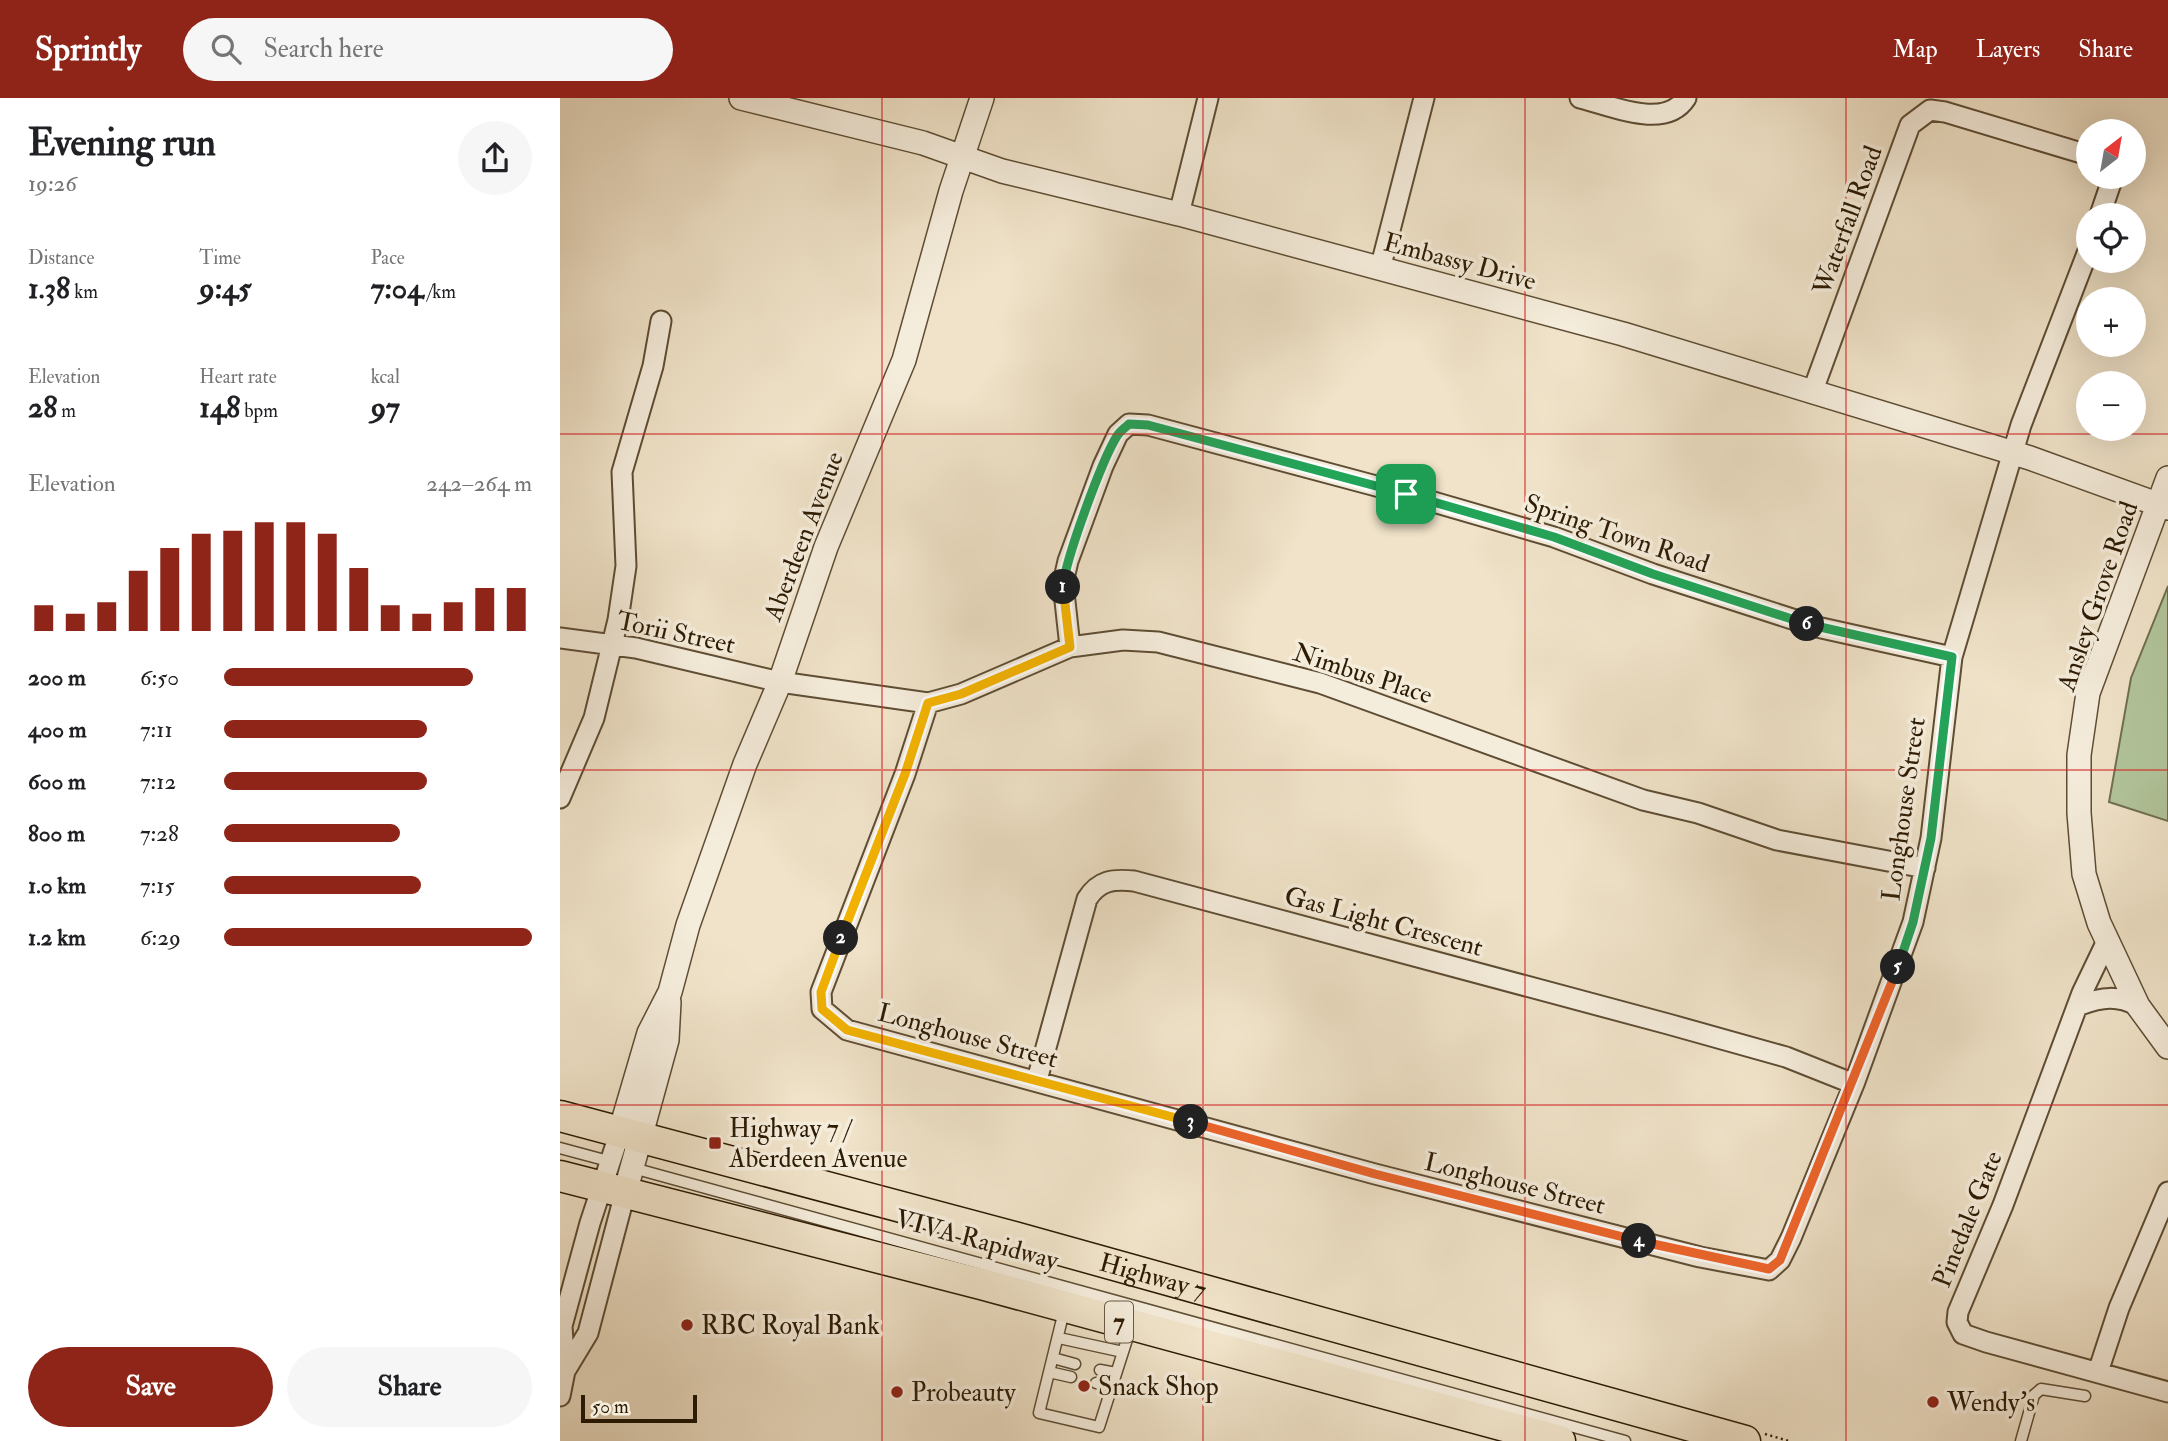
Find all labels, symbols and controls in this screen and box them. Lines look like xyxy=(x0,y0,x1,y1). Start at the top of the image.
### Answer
search box xyxy=(183,18,673,81)
text: Sprintly xyxy=(35,29,141,70)
icon: search xyxy=(207,30,245,68)
text: Search here xyxy=(263,33,384,65)
text: Map xyxy=(1893,34,1938,65)
text: Layers xyxy=(1976,34,2040,65)
text: Share xyxy=(2078,34,2133,65)
text: Evening run xyxy=(28,119,216,167)
north arrow xyxy=(2076,119,2146,189)
map controls xyxy=(2076,119,2146,441)
button: share xyxy=(458,121,532,195)
street label: Waterfall Road xyxy=(1806,141,1890,300)
text: 19:26 xyxy=(28,169,77,198)
button: locate xyxy=(2076,203,2146,273)
street label: Embassy Drive xyxy=(1380,226,1540,298)
text: Distance xyxy=(28,246,94,270)
text: Time xyxy=(199,246,241,270)
text: Pace xyxy=(371,246,405,270)
text: 1.38 xyxy=(28,270,70,307)
text: 9:45 xyxy=(199,270,251,307)
text: 7:04 xyxy=(371,270,423,307)
text: km xyxy=(70,280,98,304)
text: /km xyxy=(423,280,456,304)
button: + xyxy=(2076,287,2146,357)
text: Elevation xyxy=(28,365,100,389)
text: Heart rate xyxy=(199,365,277,389)
text: kcal xyxy=(371,365,400,389)
button: − xyxy=(2076,371,2146,441)
text: 28 xyxy=(28,389,57,426)
text: 148 xyxy=(199,389,240,426)
text: 97 xyxy=(371,389,400,426)
text: m xyxy=(57,399,76,423)
text: bpm xyxy=(240,399,278,423)
street label: Aberdeen Avenue xyxy=(757,447,851,626)
pin xyxy=(1376,464,1436,524)
text: Elevation xyxy=(28,469,116,498)
text: 242–264 m xyxy=(426,469,532,498)
icon: arrive xyxy=(1387,475,1425,513)
street label: Spring Town Road xyxy=(1520,487,1713,582)
street label: Ansley Grove Road xyxy=(2050,497,2145,696)
pin: 1 xyxy=(1046,570,1080,604)
text: 1 xyxy=(1059,574,1066,598)
street label: Torii Street xyxy=(614,605,738,661)
pin: 6 xyxy=(1790,606,1824,642)
text: 6 xyxy=(1802,611,1811,635)
street label: Nimbus Place xyxy=(1289,636,1436,712)
text: 200 m xyxy=(28,663,86,692)
text: 6:50 xyxy=(140,663,179,692)
text: 400 m xyxy=(28,715,87,744)
text: 7:11 xyxy=(140,715,173,744)
street label: Longhouse Street xyxy=(1875,715,1933,903)
text: 600 m xyxy=(28,767,86,796)
text: 7:12 xyxy=(140,767,176,796)
text: 800 m xyxy=(28,819,85,848)
text: 7:28 xyxy=(140,819,179,848)
text: 1.0 km xyxy=(28,871,86,900)
text: 7:15 xyxy=(140,871,175,900)
street label: Gas Light Crescent xyxy=(1281,880,1486,964)
pin: 2 xyxy=(824,920,858,956)
text: 1.2 km xyxy=(28,923,86,952)
text: 6:29 xyxy=(140,923,181,952)
text: 2 xyxy=(836,925,845,949)
pin: 5 xyxy=(1880,950,1916,984)
text: 5 xyxy=(1893,954,1902,978)
street label: Longhouse Street xyxy=(874,997,1061,1075)
pin: 3 xyxy=(1174,1104,1208,1140)
text: 3 xyxy=(1187,1109,1194,1133)
place label: Highway 7 / Aberdeen Avenue xyxy=(728,1113,907,1175)
marker: Highway 7 / Aberdeen Avenue xyxy=(707,1135,723,1151)
street label: Longhouse Street xyxy=(1421,1146,1608,1222)
street label: Pinedale Gate xyxy=(1926,1146,2010,1292)
street label: VIVA Rapidway xyxy=(891,1203,1062,1278)
pin: 4 xyxy=(1622,1224,1656,1258)
text: 4 xyxy=(1633,1228,1644,1252)
street label: Highway 7 xyxy=(1095,1247,1210,1307)
road number: 7 xyxy=(1105,1302,1133,1342)
place label: RBC Royal Bank xyxy=(701,1310,880,1342)
marker: RBC Royal Bank xyxy=(679,1317,695,1333)
button: Save xyxy=(28,1347,273,1427)
button: Share xyxy=(287,1347,532,1427)
place label: Snack Shop xyxy=(1098,1371,1219,1404)
place label: Probeauty xyxy=(911,1377,1016,1409)
marker: Snack Shop xyxy=(1076,1378,1092,1394)
marker: Probeauty xyxy=(889,1384,905,1400)
place label: Wendy's xyxy=(1946,1387,2035,1419)
scale bar xyxy=(581,1392,696,1424)
marker: Wendy's xyxy=(1925,1394,1941,1410)
text: 50 m xyxy=(592,1395,629,1419)

